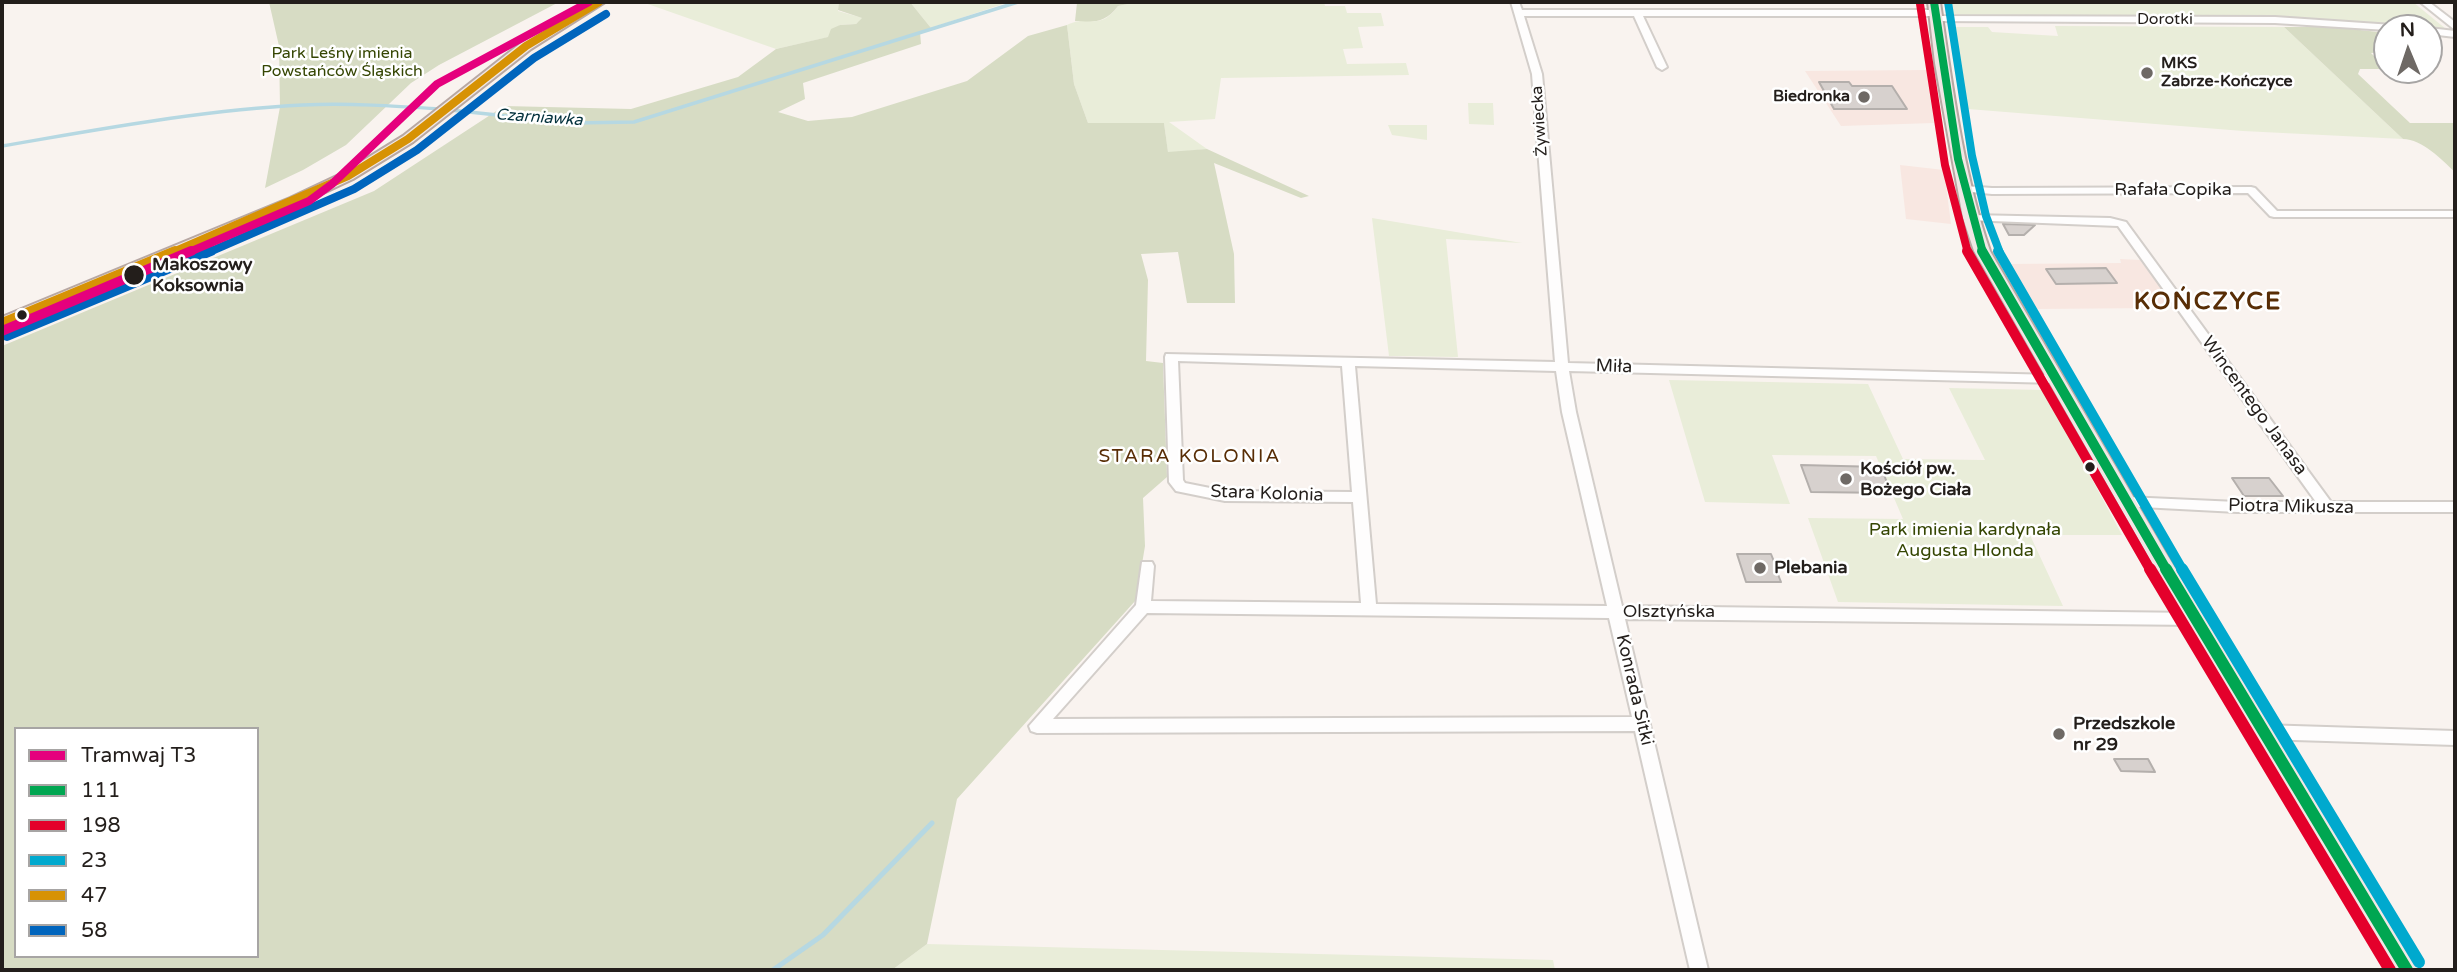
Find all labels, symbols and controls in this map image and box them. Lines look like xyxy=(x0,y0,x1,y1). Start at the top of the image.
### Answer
street label: Dorotki xyxy=(2137,10,2193,30)
north arrow xyxy=(2373,14,2443,84)
text: N xyxy=(2399,19,2415,41)
park label: Park Leśny imienia Powstańców Śląskich xyxy=(261,44,423,82)
place label: MKS Zabrze-Kończyce xyxy=(2161,54,2293,92)
marker: MKS Zabrze-Kończyce xyxy=(2139,65,2155,81)
street label: Żywiecka xyxy=(1528,85,1552,157)
place label: Biedronka xyxy=(1773,87,1850,107)
marker: Biedronka xyxy=(1856,89,1872,105)
water label: Czarniawka xyxy=(495,105,583,131)
street label: Rafała Copika xyxy=(2114,179,2232,201)
place label: Makoszowy Koksownia xyxy=(152,254,252,296)
marker: Makoszowy Koksownia xyxy=(122,263,146,287)
district label: KOŃCZYCE xyxy=(2135,289,2281,317)
unlabelled marker xyxy=(15,308,29,322)
street label: Wincentego Janasa xyxy=(2196,332,2312,480)
street label: Miła xyxy=(1595,356,1633,378)
district label: STARA KOLONIA xyxy=(1100,446,1280,468)
place label: Kościół pw. Bożego Ciała xyxy=(1860,458,1971,500)
unlabelled marker xyxy=(2083,460,2097,474)
marker: Kościół pw. Bożego Ciała xyxy=(1838,471,1854,487)
street label: Stara Kolonia xyxy=(1210,481,1324,507)
street label: Piotra Mikusza xyxy=(2228,495,2354,519)
park label: Park imienia kardynała Augusta Hlonda xyxy=(1869,519,2061,562)
place label: Plebania xyxy=(1774,557,1848,579)
marker: Plebania xyxy=(1752,560,1768,576)
street label: Olsztyńska xyxy=(1623,601,1715,623)
street label: Konrada Sitki xyxy=(1611,632,1657,748)
place label: Przedszkole nr 29 xyxy=(2073,713,2175,756)
marker: Przedszkole nr 29 xyxy=(2051,726,2067,742)
legend xyxy=(14,727,259,958)
text: Tramwaj T3 xyxy=(81,743,197,768)
text: 111 xyxy=(81,778,121,803)
text: 198 xyxy=(81,813,121,838)
text: 23 xyxy=(81,848,107,873)
text: 47 xyxy=(81,883,107,908)
text: 58 xyxy=(81,918,107,943)

